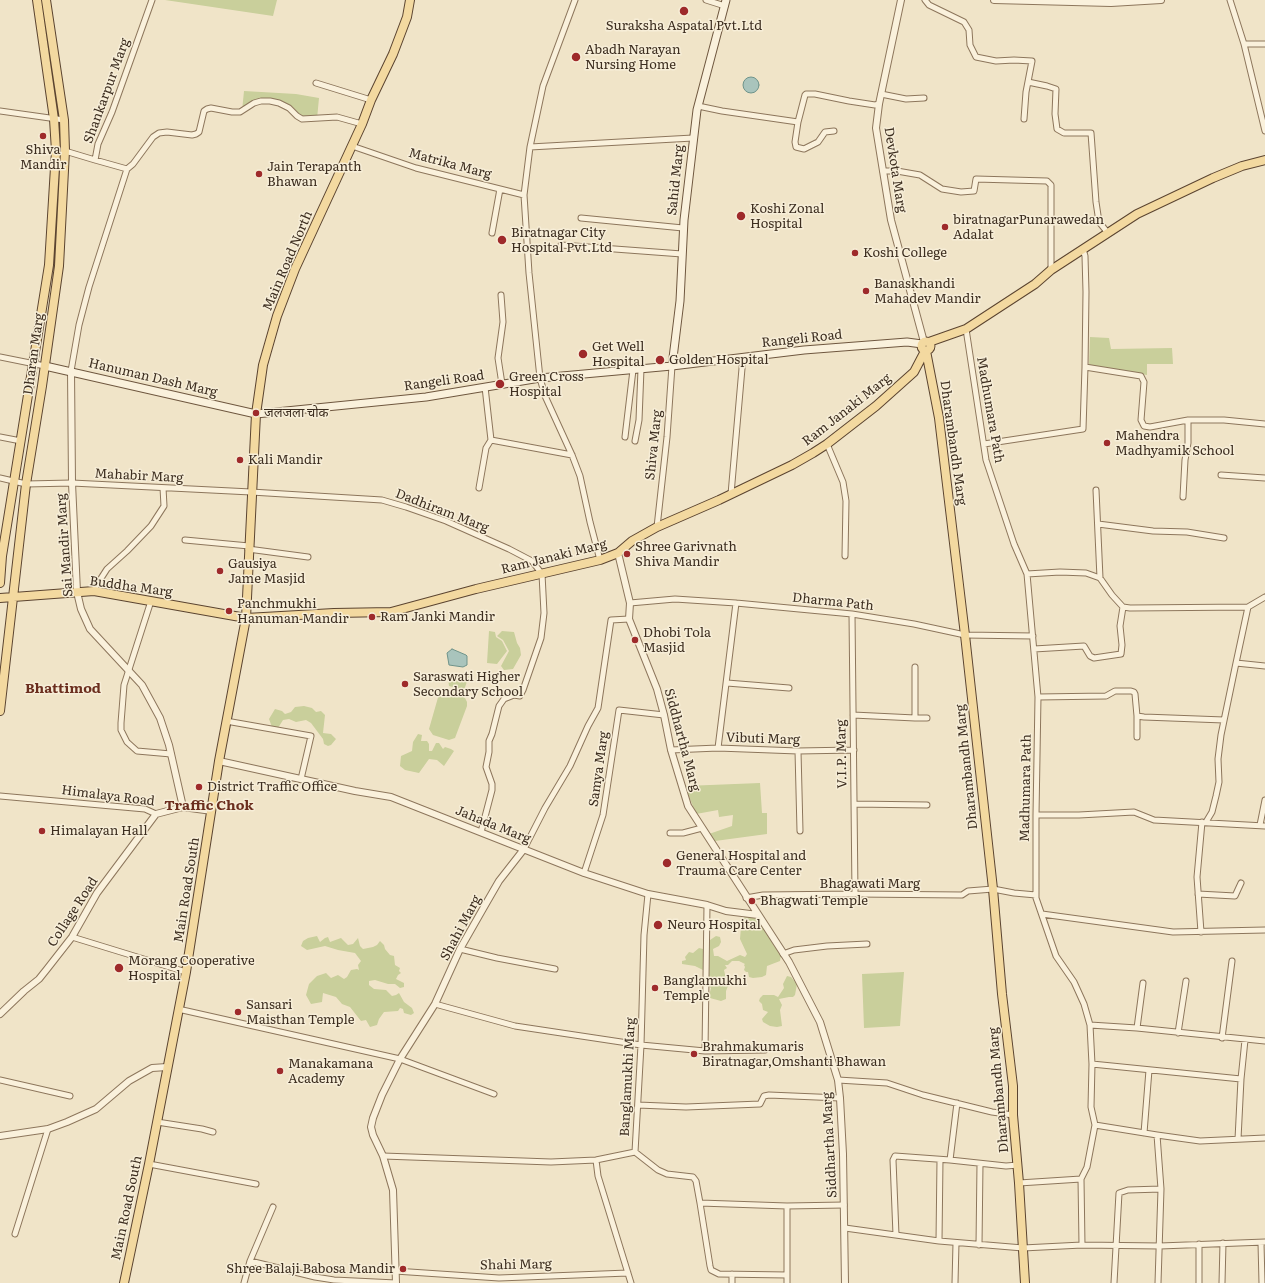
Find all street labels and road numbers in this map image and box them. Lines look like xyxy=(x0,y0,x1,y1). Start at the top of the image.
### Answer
street label: Shankarpur Marg xyxy=(81,36,133,146)
street label: Devkota Marg xyxy=(881,126,909,214)
street label: Sahid Marg xyxy=(665,144,687,216)
street label: Matrika Marg xyxy=(407,145,493,183)
street label: Main Road North xyxy=(260,209,316,313)
street label: Dharan Marg xyxy=(21,312,47,396)
street label: Rangeli Road xyxy=(761,327,843,351)
street label: Hanuman Dash Marg xyxy=(87,356,219,400)
street label: Madhumara Path xyxy=(973,356,1007,464)
street label: Rangeli Road xyxy=(403,368,485,394)
street label: Ram Janaki Marg xyxy=(799,370,895,450)
street label: Dharambandh Marg xyxy=(936,379,970,507)
street label: Shiva Marg xyxy=(643,409,665,481)
street label: Mahabir Marg xyxy=(94,466,184,486)
street label: Dadhiram Marg xyxy=(393,486,491,536)
street label: Sai Mandir Marg xyxy=(54,493,76,597)
street label: Ram Janaki Marg xyxy=(500,536,608,578)
street label: Buddha Marg xyxy=(88,573,174,601)
street label: Dharma Path xyxy=(791,590,875,614)
street label: Siddhartha Marg xyxy=(661,687,703,793)
street label: Dharambandh Marg xyxy=(953,703,981,831)
street label: V.I.P. Marg xyxy=(834,719,850,789)
street label: Samya Marg xyxy=(586,730,612,808)
street label: Vibuti Marg xyxy=(726,730,800,748)
street label: Madhumara Path xyxy=(1017,734,1035,842)
street label: Himalaya Road xyxy=(60,783,156,809)
street label: Jahada Marg xyxy=(453,803,533,847)
street label: Main Road South xyxy=(171,836,203,944)
street label: Collage Road xyxy=(45,874,101,950)
street label: Bhagawati Marg xyxy=(820,876,920,892)
street label: Shahi Marg xyxy=(437,893,485,963)
street label: Banglamukhi Marg xyxy=(617,1017,639,1137)
street label: Dharambandh Marg xyxy=(986,1026,1012,1154)
street label: Siddhartha Marg xyxy=(819,1092,841,1198)
street label: Main Road South xyxy=(108,1154,146,1262)
street label: Shahi Marg xyxy=(480,1257,552,1273)

